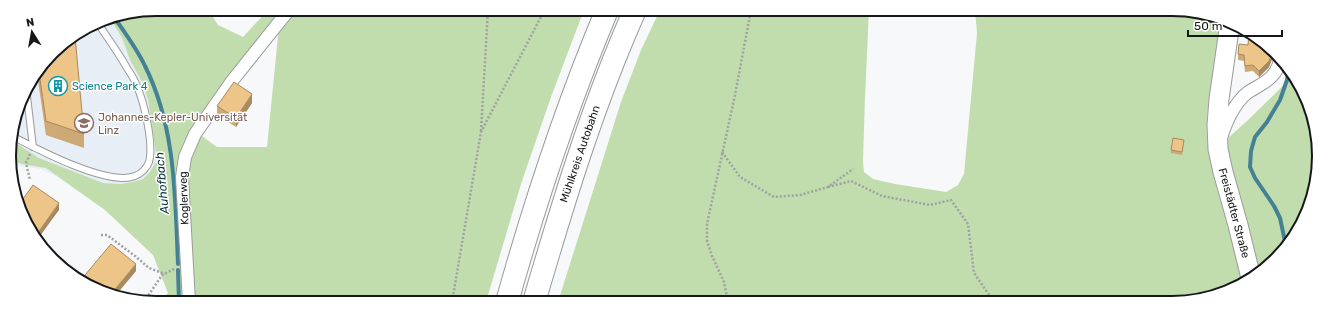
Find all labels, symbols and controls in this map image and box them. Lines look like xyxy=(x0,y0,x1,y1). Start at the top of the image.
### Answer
north arrow xyxy=(12,12,52,52)
scale bar xyxy=(1188,12,1282,38)
text: N xyxy=(25,16,35,30)
text: 50 m xyxy=(1194,19,1222,33)
building icon: Science Park 4 xyxy=(47,75,69,97)
place label: Science Park 4 xyxy=(72,80,148,93)
street label: Mühlkreis Autobahn xyxy=(557,104,603,204)
place label: Johannes-Kepler-Universität Linz xyxy=(98,111,248,137)
school or university icon: Johannes-Kepler-Universität Linz xyxy=(73,112,95,134)
water label: Auhofbach xyxy=(152,152,172,215)
street label: Freistädter Straße xyxy=(1216,167,1252,259)
street label: Koglerweg xyxy=(177,171,191,225)

